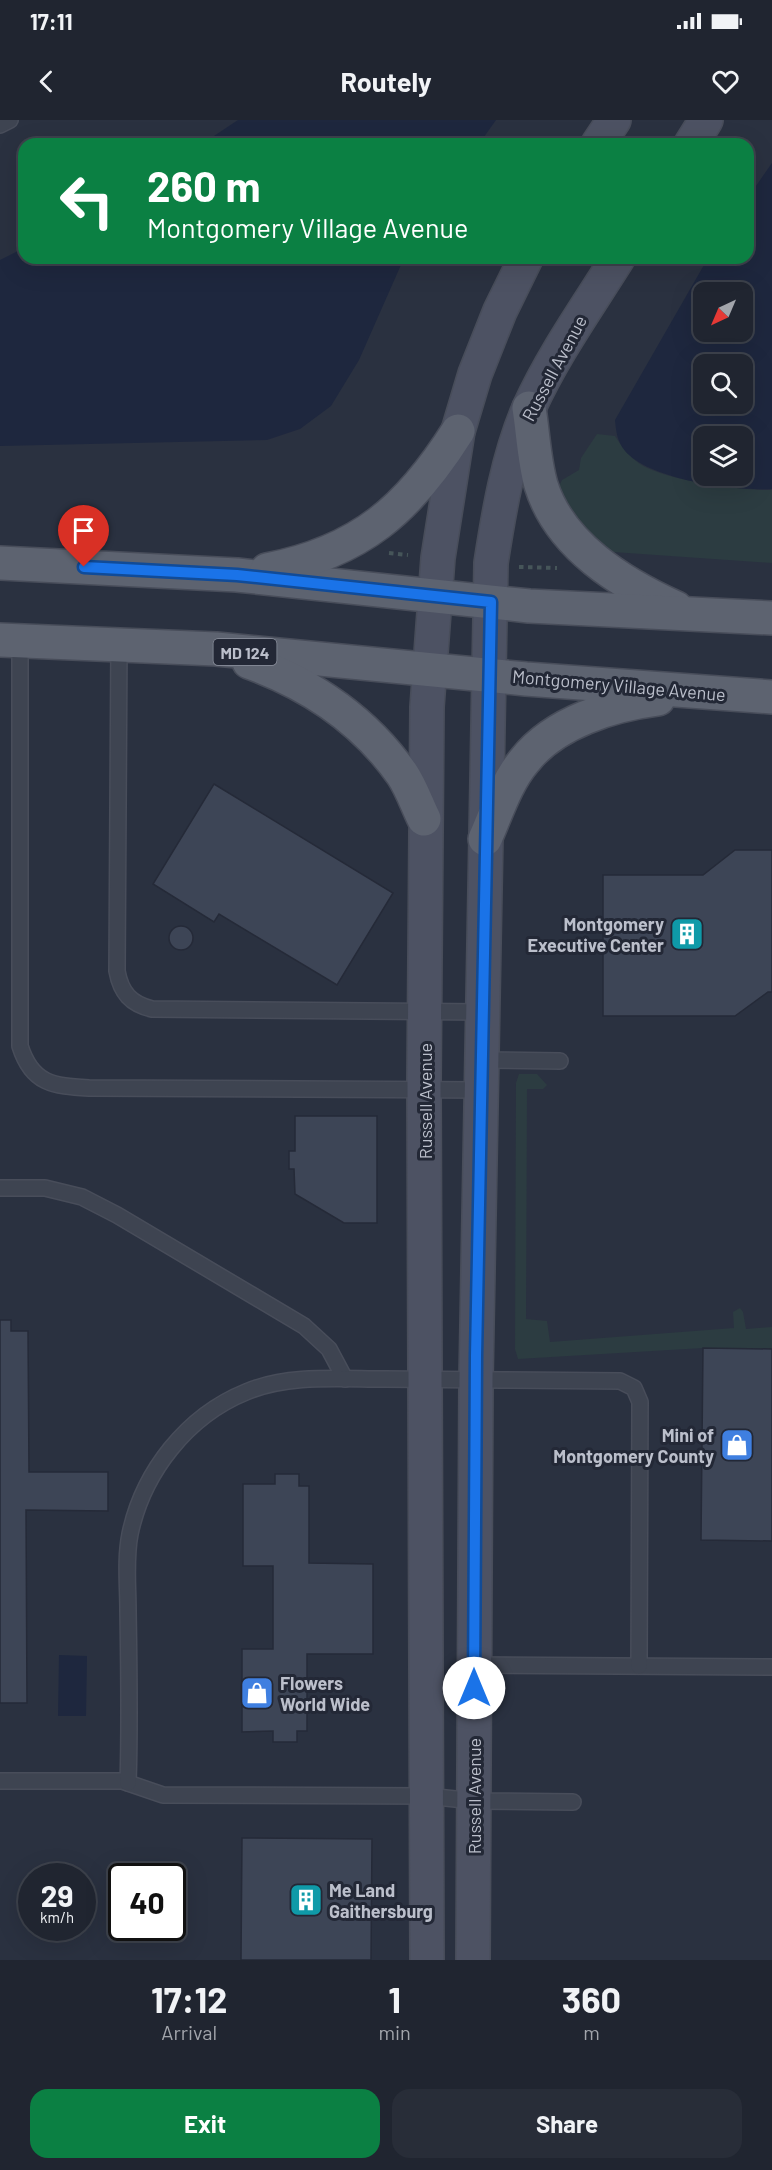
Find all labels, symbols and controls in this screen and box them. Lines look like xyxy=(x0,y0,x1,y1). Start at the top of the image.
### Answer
text: 17:11 xyxy=(30,8,72,34)
icon: back xyxy=(30,65,63,98)
text: Routely xyxy=(340,65,432,97)
icon: heart xyxy=(709,65,742,98)
text: 260 m xyxy=(147,160,260,210)
icon: left xyxy=(48,162,126,240)
text: Montgomery Village Avenue xyxy=(147,211,468,243)
north arrow xyxy=(693,282,753,342)
map controls xyxy=(693,282,753,486)
street label: Russell Avenue xyxy=(517,311,591,425)
button: search xyxy=(693,354,753,414)
button: layers xyxy=(693,426,753,486)
pin xyxy=(58,505,109,567)
icon: arrive xyxy=(67,514,100,547)
road number: MD 124 xyxy=(214,639,276,665)
street label: Montgomery Village Avenue xyxy=(511,665,727,705)
place label: Montgomery Executive Center xyxy=(528,913,664,956)
building icon: Montgomery Executive Center xyxy=(669,916,705,952)
street label: Russell Avenue xyxy=(414,1043,436,1159)
place label: Mini of Montgomery County xyxy=(553,1424,714,1467)
shop icon: Mini of Montgomery County xyxy=(719,1427,755,1463)
position arrow xyxy=(442,1656,506,1720)
place label: Flowers World Wide xyxy=(280,1672,370,1715)
shop icon: Flowers World Wide xyxy=(239,1675,275,1711)
street label: Russell Avenue xyxy=(463,1738,485,1854)
speed limit sign: 40 xyxy=(108,1863,186,1941)
text: 29 xyxy=(41,1877,73,1913)
place label: Me Land Gaithersburg xyxy=(329,1879,433,1922)
building icon: Me Land Gaithersburg xyxy=(288,1882,324,1918)
text: km/h xyxy=(40,1908,74,1926)
text: 17:12 xyxy=(151,1977,228,2020)
text: 1 xyxy=(388,1977,401,2020)
text: 360 xyxy=(562,1977,621,2020)
text: Arrival xyxy=(161,2020,217,2044)
text: min xyxy=(378,2020,411,2044)
text: m xyxy=(583,2020,600,2044)
button: Exit xyxy=(30,2089,380,2158)
button: Share xyxy=(392,2089,742,2158)

